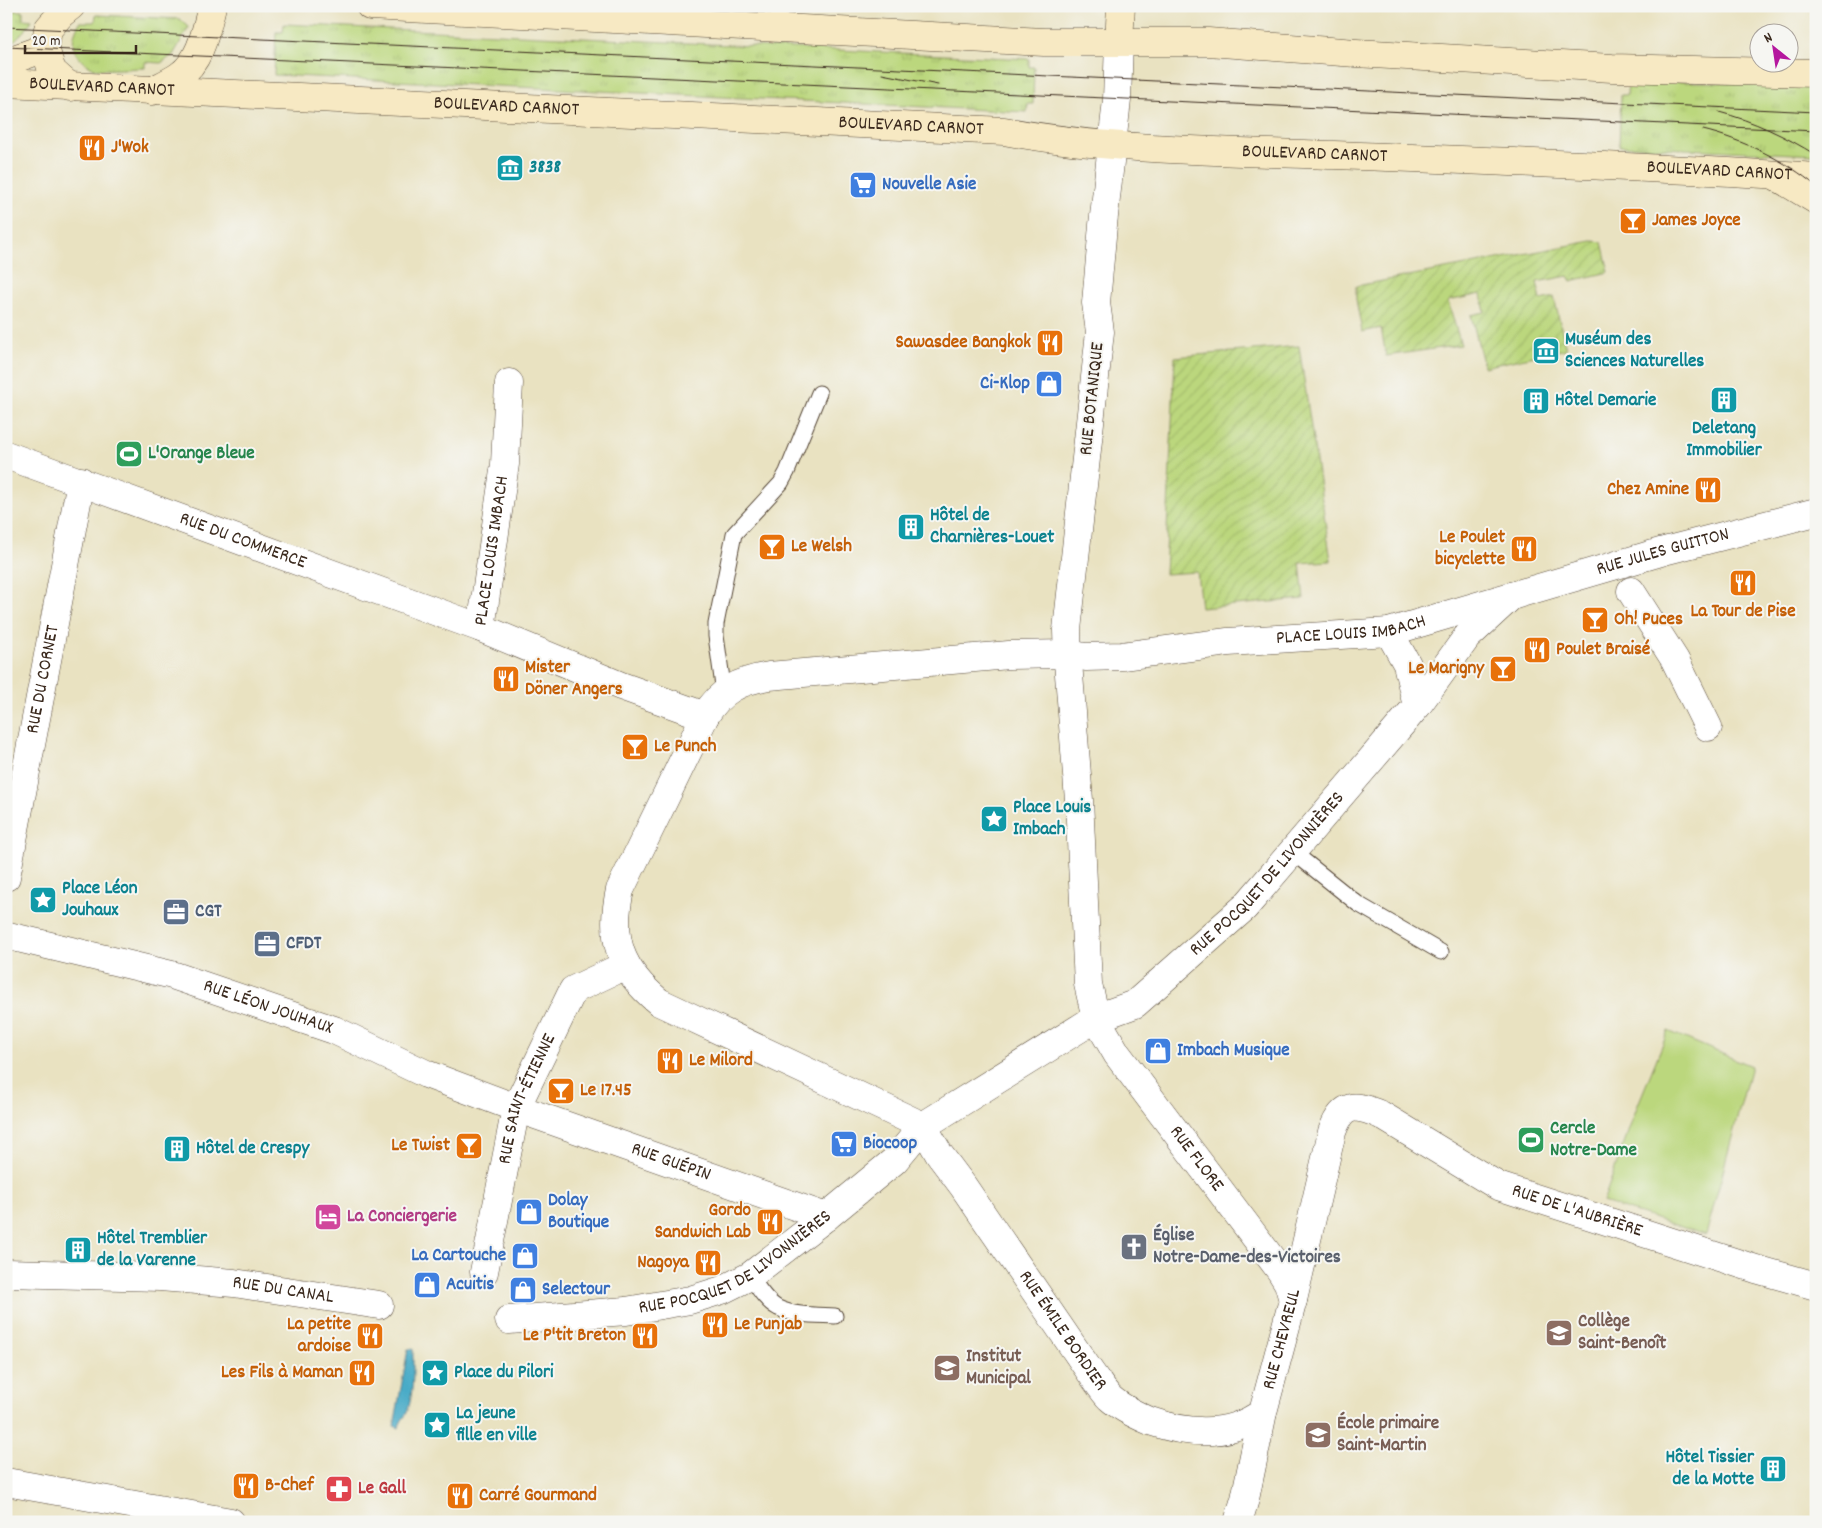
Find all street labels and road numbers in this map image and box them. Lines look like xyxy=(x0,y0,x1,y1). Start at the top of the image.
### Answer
street label: BOULEVARD CARNOT xyxy=(29,71,176,105)
street label: BOULEVARD CARNOT xyxy=(433,90,580,124)
street label: BOULEVARD CARNOT xyxy=(838,110,985,144)
street label: BOULEVARD CARNOT xyxy=(1242,139,1388,171)
street label: BOULEVARD CARNOT xyxy=(1646,154,1793,189)
street label: RUE BOTANIQUE xyxy=(1074,341,1112,457)
street label: PLACE LOUIS IMBACH xyxy=(468,474,517,628)
street label: RUE DU COMMERCE xyxy=(176,506,310,577)
street label: RUE JULES GUITTON xyxy=(1593,521,1732,584)
street label: PLACE LOUIS IMBACH xyxy=(1275,608,1429,652)
street label: RUE DU CORNET xyxy=(20,623,67,736)
street label: RUE POCQUET DE LIVONNIÈRES xyxy=(1184,786,1351,963)
street label: RUE LÉON JOUHAUX xyxy=(200,973,337,1042)
street label: RUE SAINT-ÉTIENNE xyxy=(492,1029,563,1167)
street label: RUE FLORE xyxy=(1162,1120,1230,1198)
street label: RUE GUÉPIN xyxy=(627,1136,714,1189)
street label: RUE DE L'AUBRIÈRE xyxy=(1508,1178,1646,1245)
street label: RUE POCQUET DE LIVONNIÈRES xyxy=(636,1204,838,1322)
street label: RUE ÉMILE BORDIER xyxy=(1011,1265,1113,1397)
street label: RUE DU CANAL xyxy=(231,1269,336,1311)
street label: RUE CHEVREUL xyxy=(1256,1286,1309,1393)

